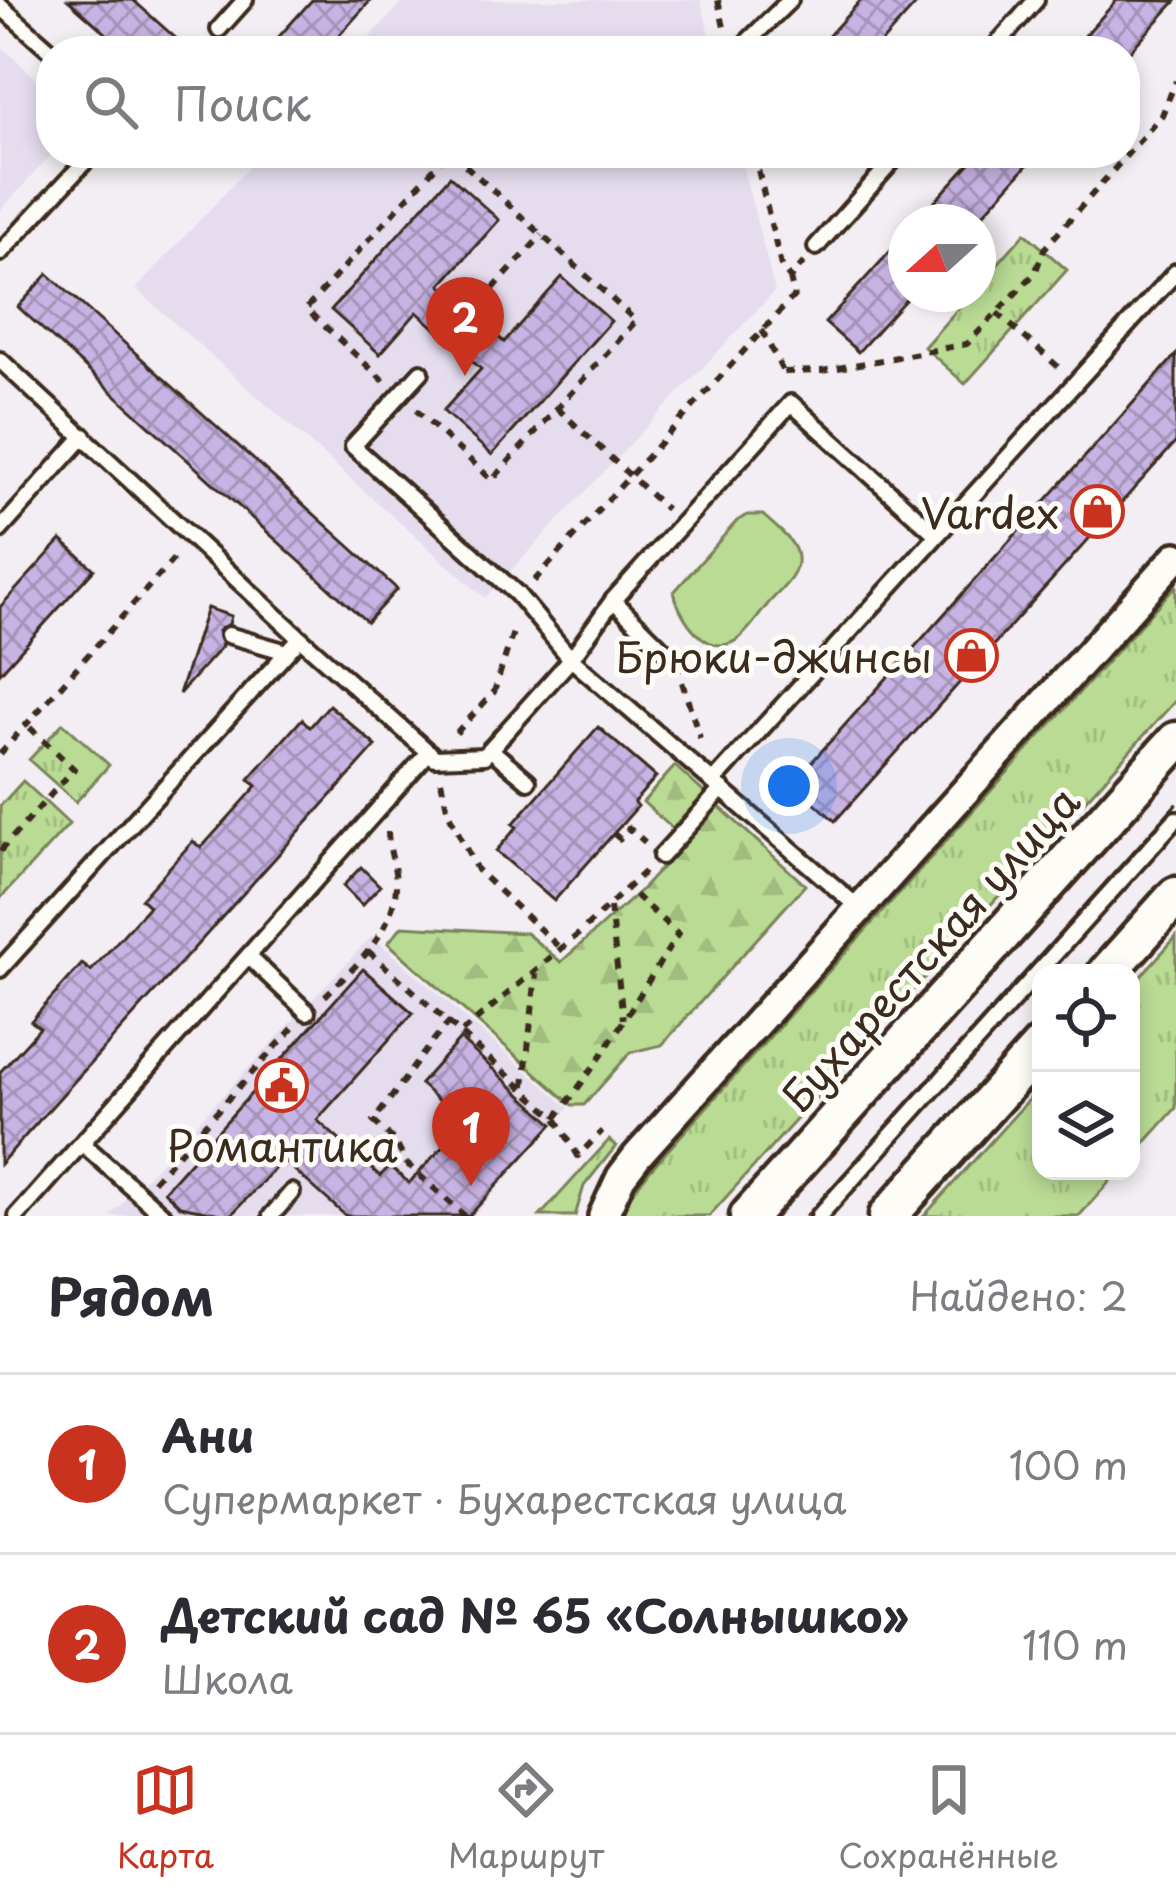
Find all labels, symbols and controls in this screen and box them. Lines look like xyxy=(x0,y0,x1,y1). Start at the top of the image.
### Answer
search box xyxy=(36,36,1140,168)
text: Поиск xyxy=(174,68,311,136)
icon: search xyxy=(78,69,144,135)
north arrow xyxy=(888,204,996,312)
pin: 2 xyxy=(426,277,504,376)
place label: Vardex xyxy=(921,480,1059,543)
shop icon: Vardex xyxy=(1070,483,1126,539)
place label: Брюки-джинсы xyxy=(616,624,932,687)
shop icon: Брюки-джинсы xyxy=(943,627,999,683)
your location xyxy=(759,756,819,816)
street label: Бухарестская улица xyxy=(765,770,1093,1125)
map controls xyxy=(1032,964,1140,1180)
button: locate xyxy=(1032,964,1140,1072)
public building icon: Романтика xyxy=(254,1057,310,1113)
button: layers xyxy=(1032,1072,1140,1180)
pin: 1 xyxy=(432,1087,510,1186)
place label: Романтика xyxy=(166,1113,398,1176)
text: Рядом xyxy=(48,1256,214,1333)
text: Найдено: 2 xyxy=(909,1265,1128,1324)
text: Ани xyxy=(162,1400,254,1468)
text: 1 xyxy=(78,1434,96,1493)
text: 100 m xyxy=(1009,1434,1128,1493)
text: Супермаркет · Бухарестская улица xyxy=(162,1468,847,1527)
text: Детский сад № 65 «Солнышко» xyxy=(162,1580,909,1648)
text: 2 xyxy=(73,1614,101,1673)
text: 110 m xyxy=(1022,1614,1128,1673)
text: Школа xyxy=(162,1648,293,1707)
tab: Карта xyxy=(117,1757,214,1879)
tab: Маршрут xyxy=(448,1757,604,1879)
tab: Сохранённые xyxy=(838,1757,1059,1879)

